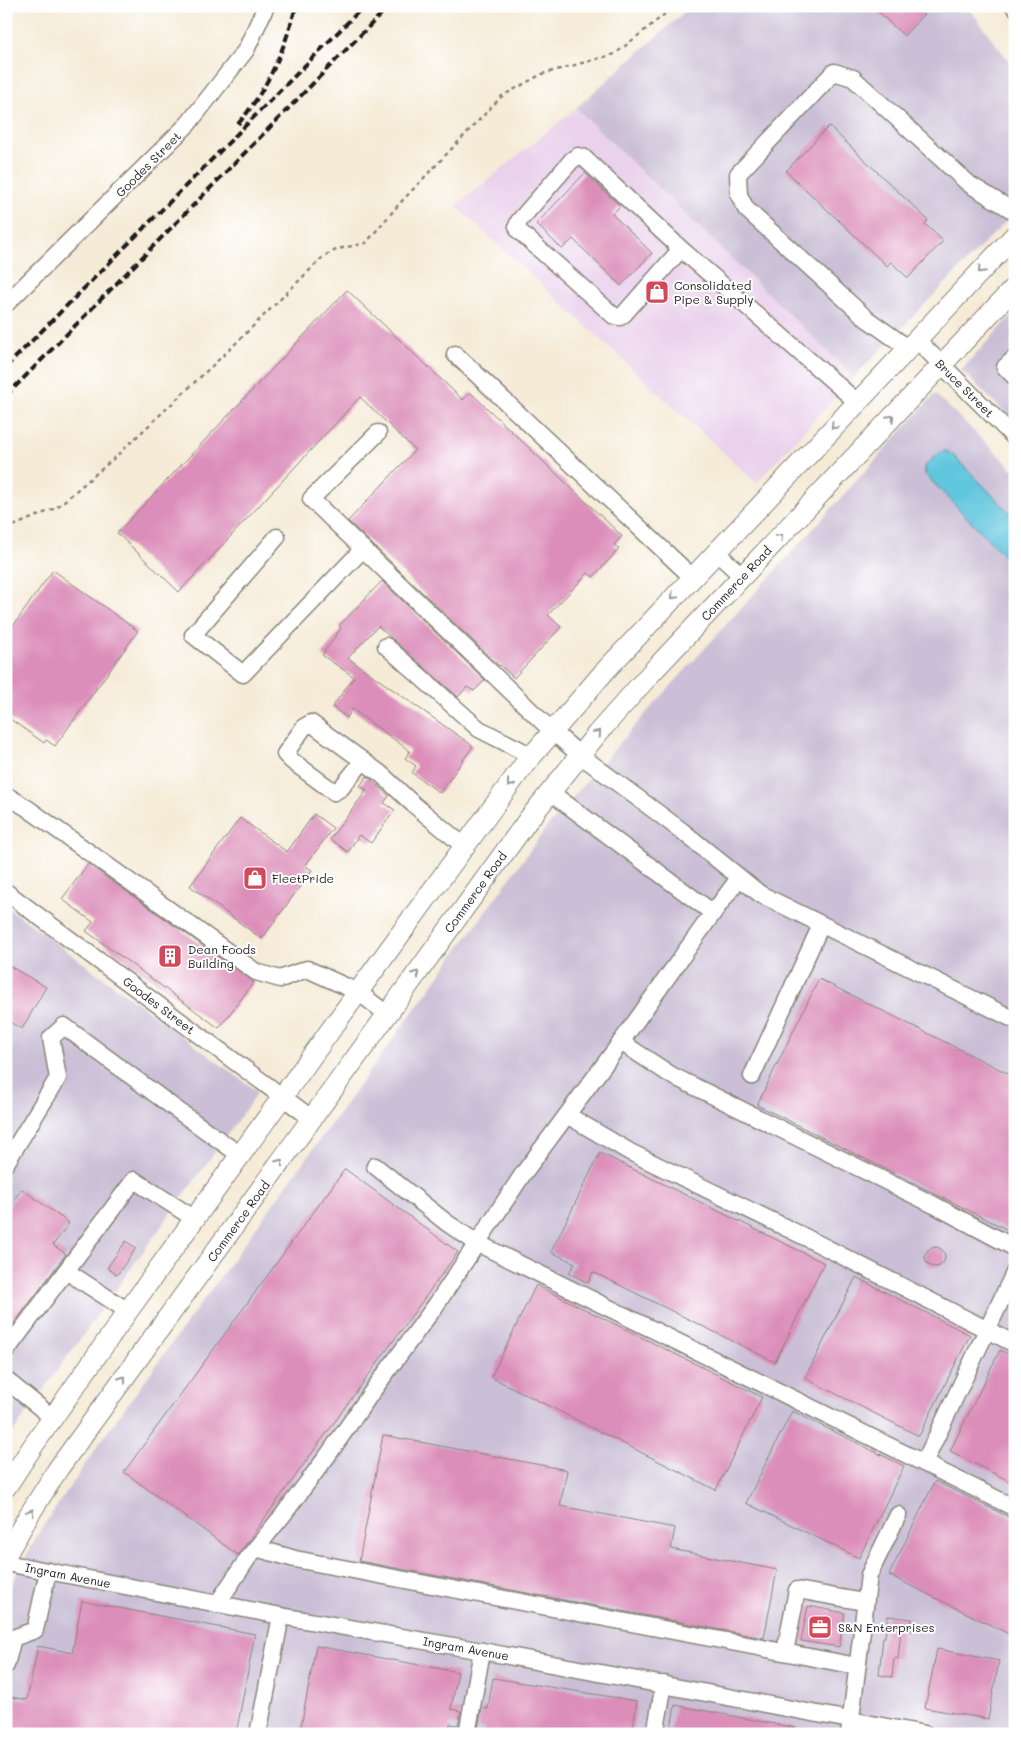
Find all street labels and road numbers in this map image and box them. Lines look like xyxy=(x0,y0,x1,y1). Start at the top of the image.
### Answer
street label: Goodes Street xyxy=(112,128,184,200)
street label: Bruce Street xyxy=(932,355,998,421)
street label: Commerce Road xyxy=(697,542,775,624)
street label: Commerce Road xyxy=(440,848,510,936)
street label: Goodes Street xyxy=(120,973,198,1037)
street label: Commerce Road xyxy=(203,1177,273,1265)
street label: Ingram Avenue xyxy=(24,1559,112,1591)
street label: Ingram Avenue xyxy=(422,1633,510,1663)

